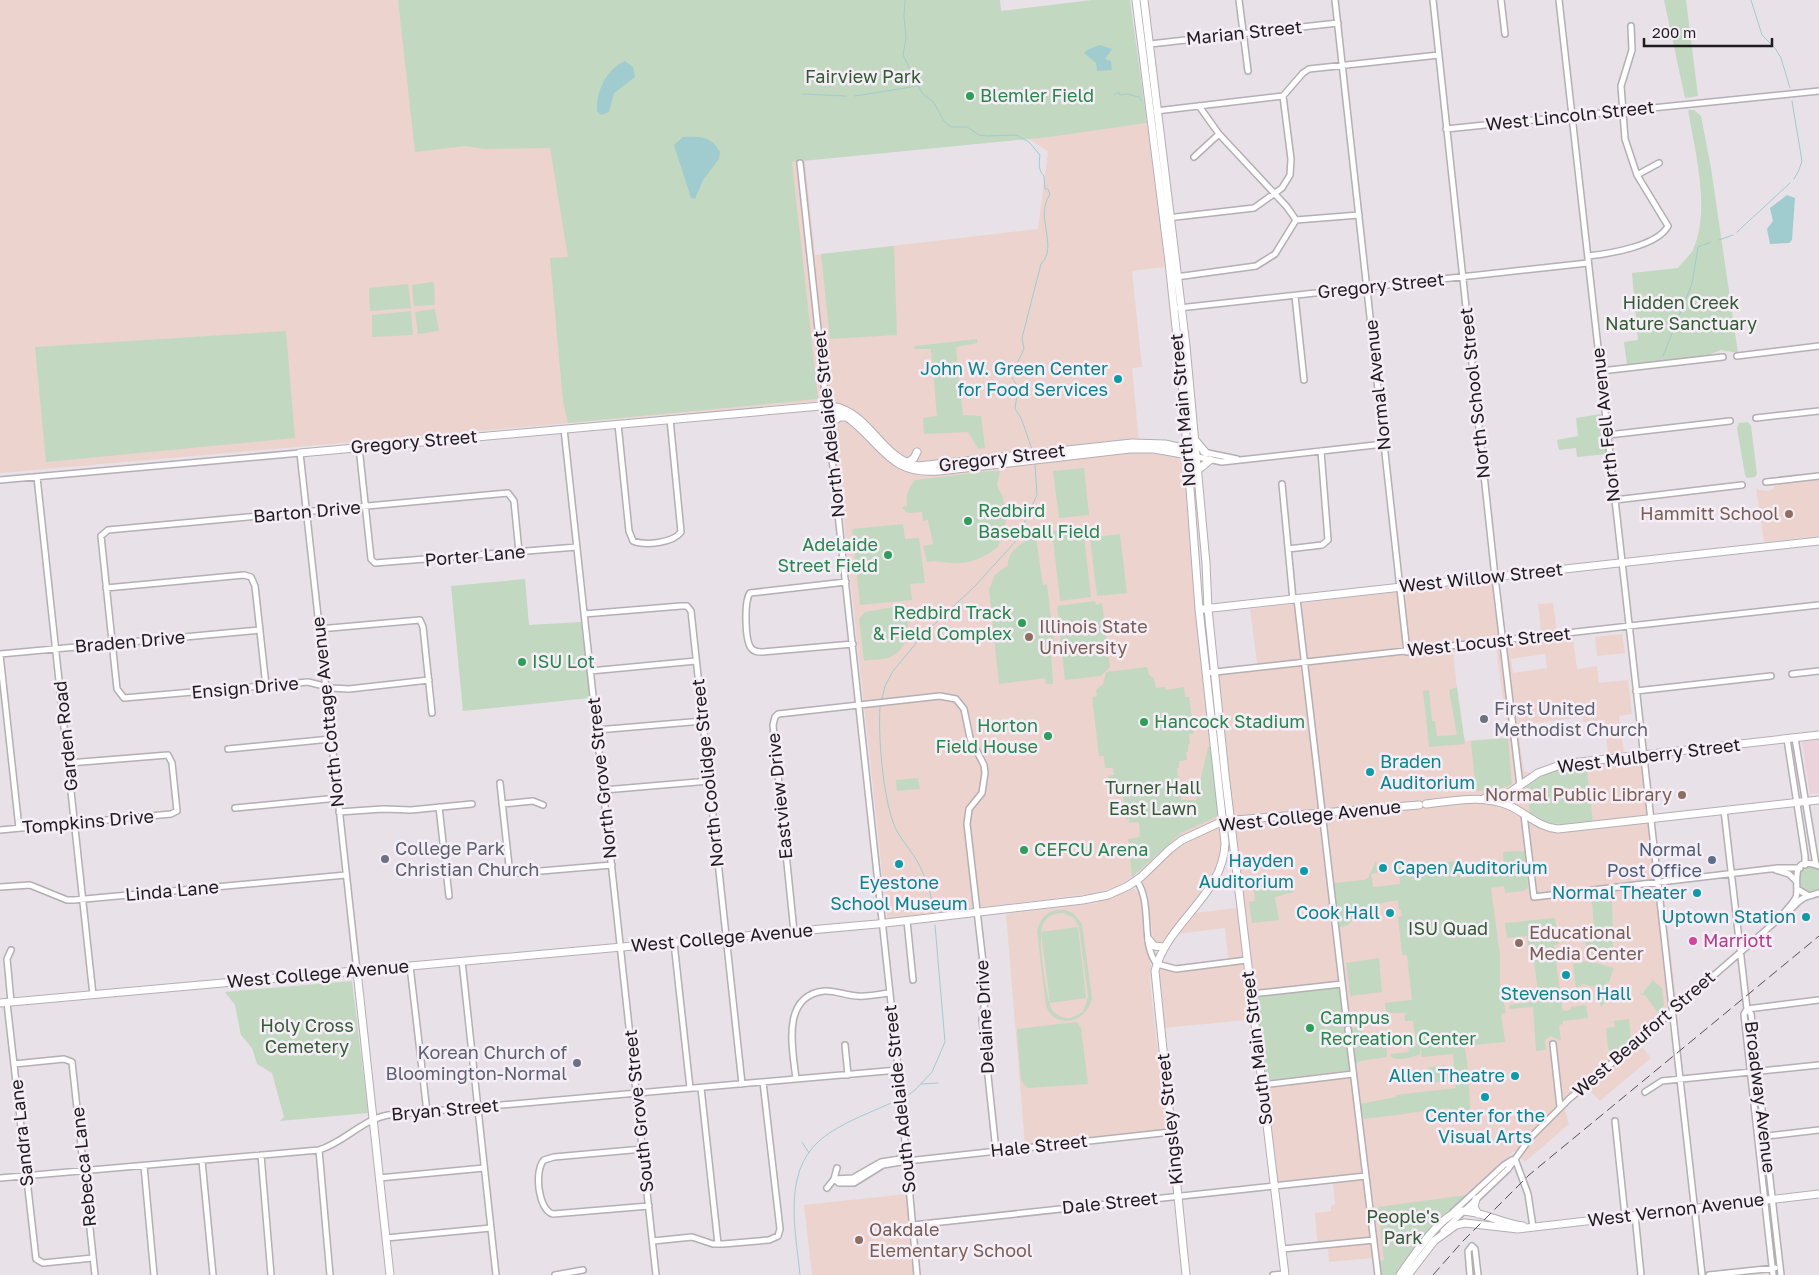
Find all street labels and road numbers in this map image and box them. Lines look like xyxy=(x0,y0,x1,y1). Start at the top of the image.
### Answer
street label: Marian Street xyxy=(1185,15,1303,49)
street label: West Lincoln Street xyxy=(1484,95,1655,135)
street label: Gregory Street xyxy=(1316,267,1445,303)
street label: North School Street xyxy=(1454,306,1494,480)
street label: Normal Avenue xyxy=(1359,319,1395,452)
street label: North Adelaide Street xyxy=(807,329,849,519)
street label: North Main Street xyxy=(1164,332,1200,488)
street label: North Fell Avenue xyxy=(1586,347,1624,503)
street label: Gregory Street xyxy=(350,424,478,458)
street label: Gregory Street xyxy=(937,438,1066,476)
street label: Barton Drive xyxy=(252,495,362,527)
street label: Porter Lane xyxy=(424,540,526,570)
street label: West Willow Street xyxy=(1398,557,1564,597)
street label: North Cottage Avenue xyxy=(306,616,348,809)
street label: West Locust Street xyxy=(1406,621,1572,661)
street label: Braden Drive xyxy=(74,625,186,657)
street label: Ensign Drive xyxy=(190,671,300,703)
street label: North Coolidge Street xyxy=(686,678,728,868)
street label: Garden Road xyxy=(48,680,82,792)
street label: North Grove Street xyxy=(582,696,620,860)
street label: Eastview Drive xyxy=(761,732,797,860)
street label: West Mulberry Street xyxy=(1556,733,1742,777)
street label: West College Avenue xyxy=(1218,795,1402,835)
street label: Tompkins Drive xyxy=(21,804,155,838)
street label: Linda Lane xyxy=(124,875,220,905)
street label: West College Avenue xyxy=(630,918,814,956)
street label: West College Avenue xyxy=(226,954,410,992)
street label: Delaine Drive xyxy=(970,959,998,1075)
street label: West Beaufort Street xyxy=(1568,965,1719,1101)
street label: South Main Street xyxy=(1236,970,1276,1127)
street label: South Adelaide Street xyxy=(878,1004,920,1194)
street label: Broadway Avenue xyxy=(1741,1020,1781,1174)
street label: South Grove Street xyxy=(619,1028,658,1194)
street label: Kingsley Street xyxy=(1151,1052,1187,1186)
street label: Sandra Lane xyxy=(4,1079,38,1188)
street label: Bryan Street xyxy=(390,1093,500,1125)
street label: Rebecca Lane xyxy=(66,1106,100,1228)
street label: Hale Street xyxy=(989,1129,1089,1161)
street label: Dale Street xyxy=(1061,1186,1159,1218)
street label: West Vernon Avenue xyxy=(1586,1187,1765,1231)

